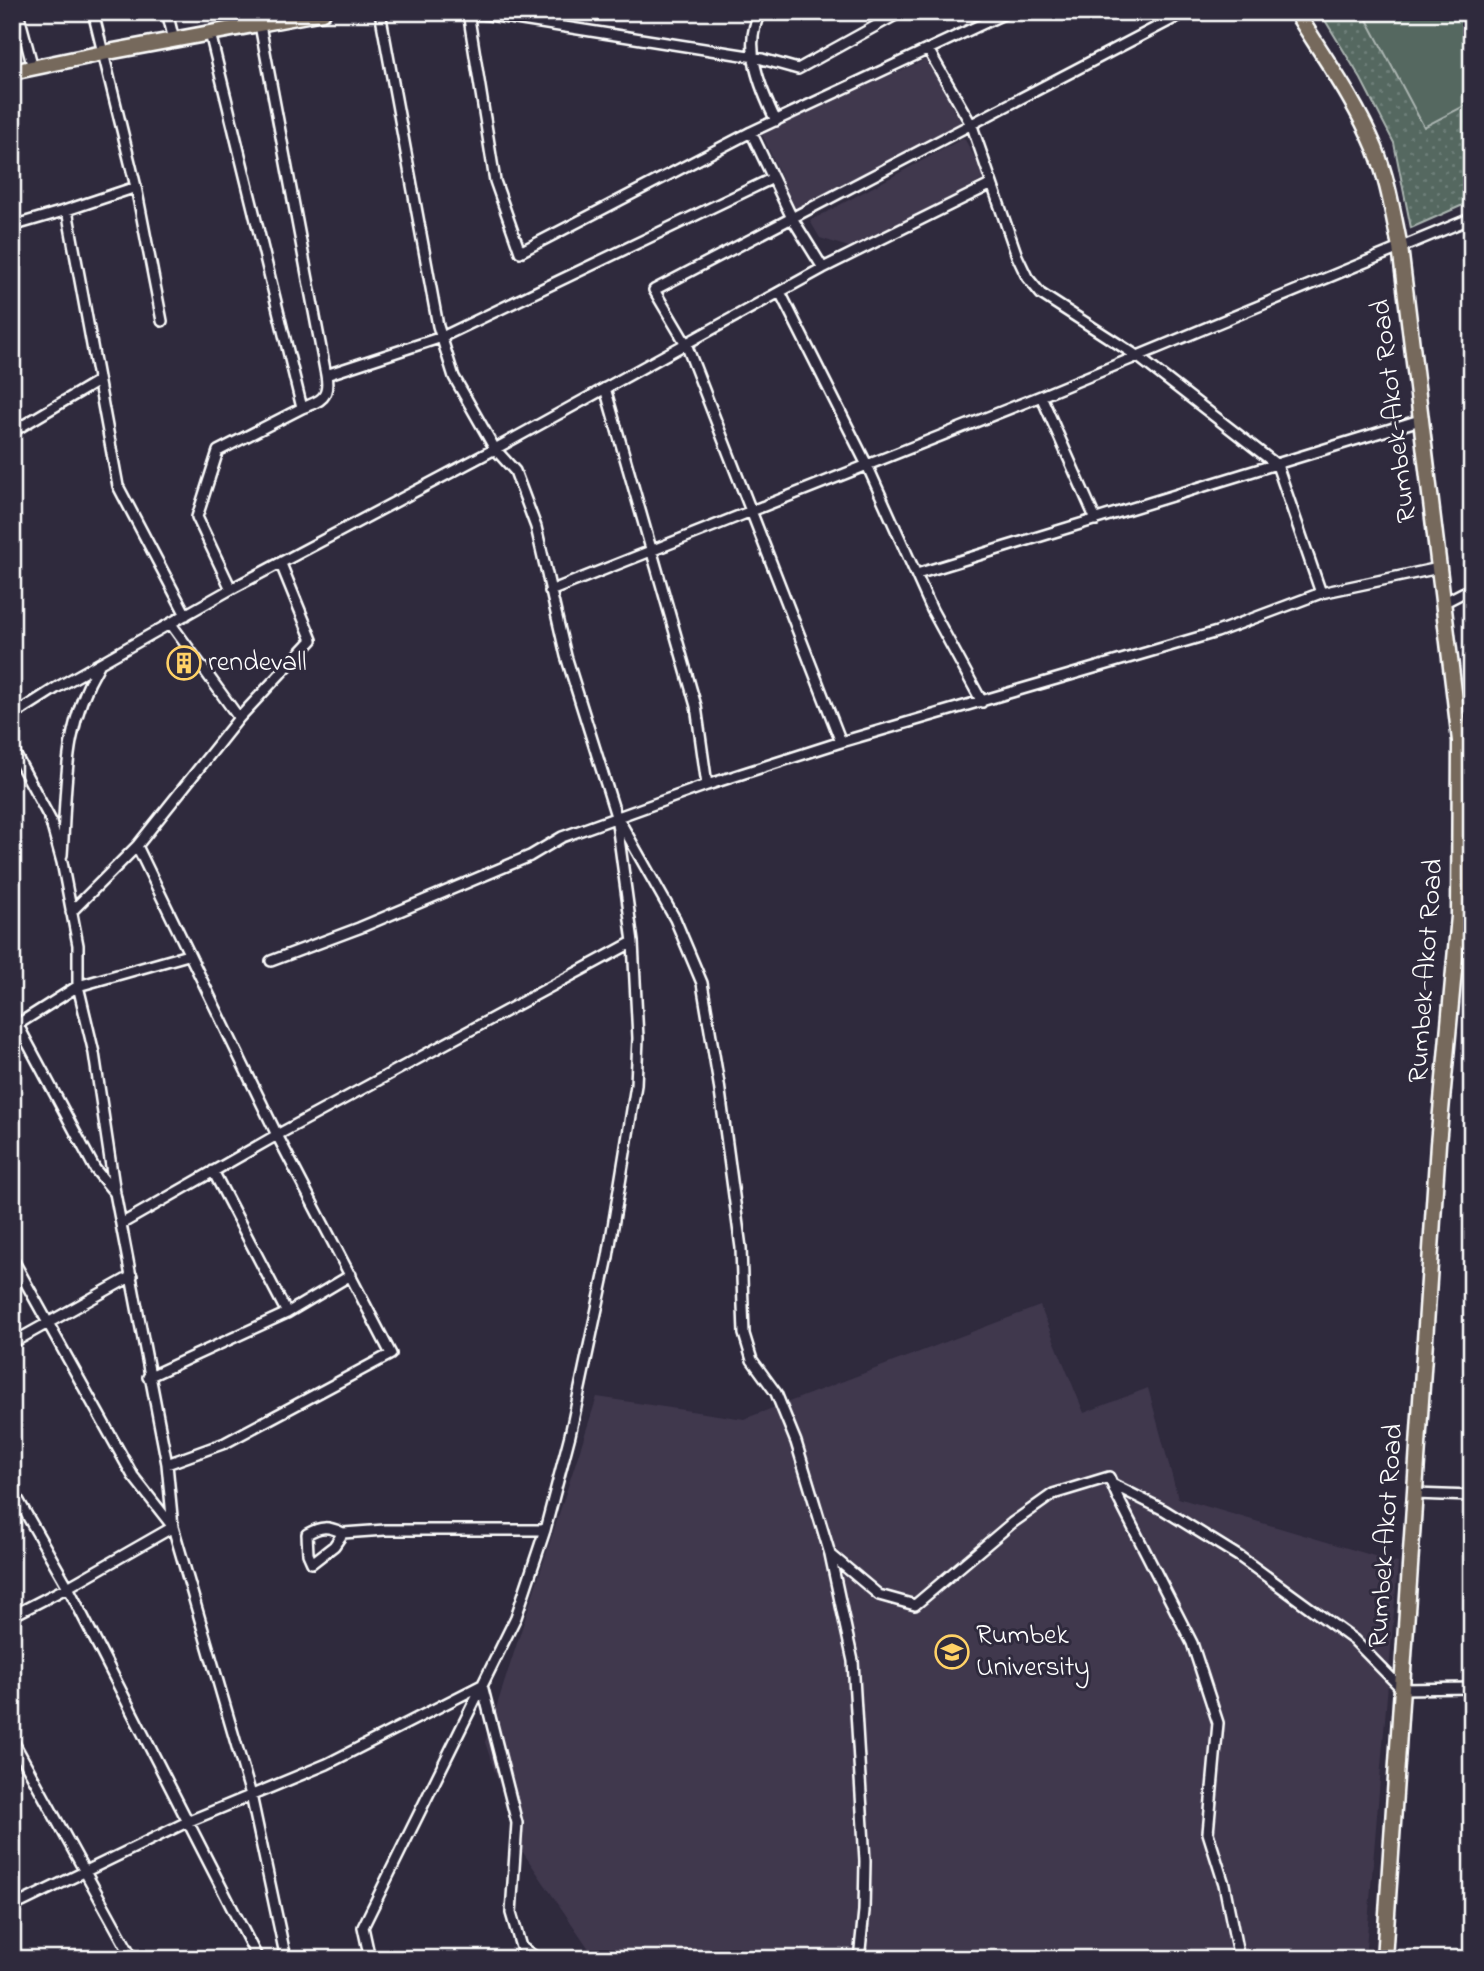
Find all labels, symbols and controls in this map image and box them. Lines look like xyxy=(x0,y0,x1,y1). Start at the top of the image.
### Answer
street label: Rumbek-Akot Road xyxy=(1361,297,1429,525)
place label: rendevall xyxy=(208,643,307,684)
building icon: rendevall xyxy=(165,644,203,682)
street label: Rumbek-Akot Road xyxy=(1399,857,1455,1084)
street label: Rumbek-Akot Road xyxy=(1359,1422,1415,1649)
place label: Rumbek University xyxy=(976,1616,1090,1689)
school or university icon: Rumbek University xyxy=(933,1633,971,1671)

